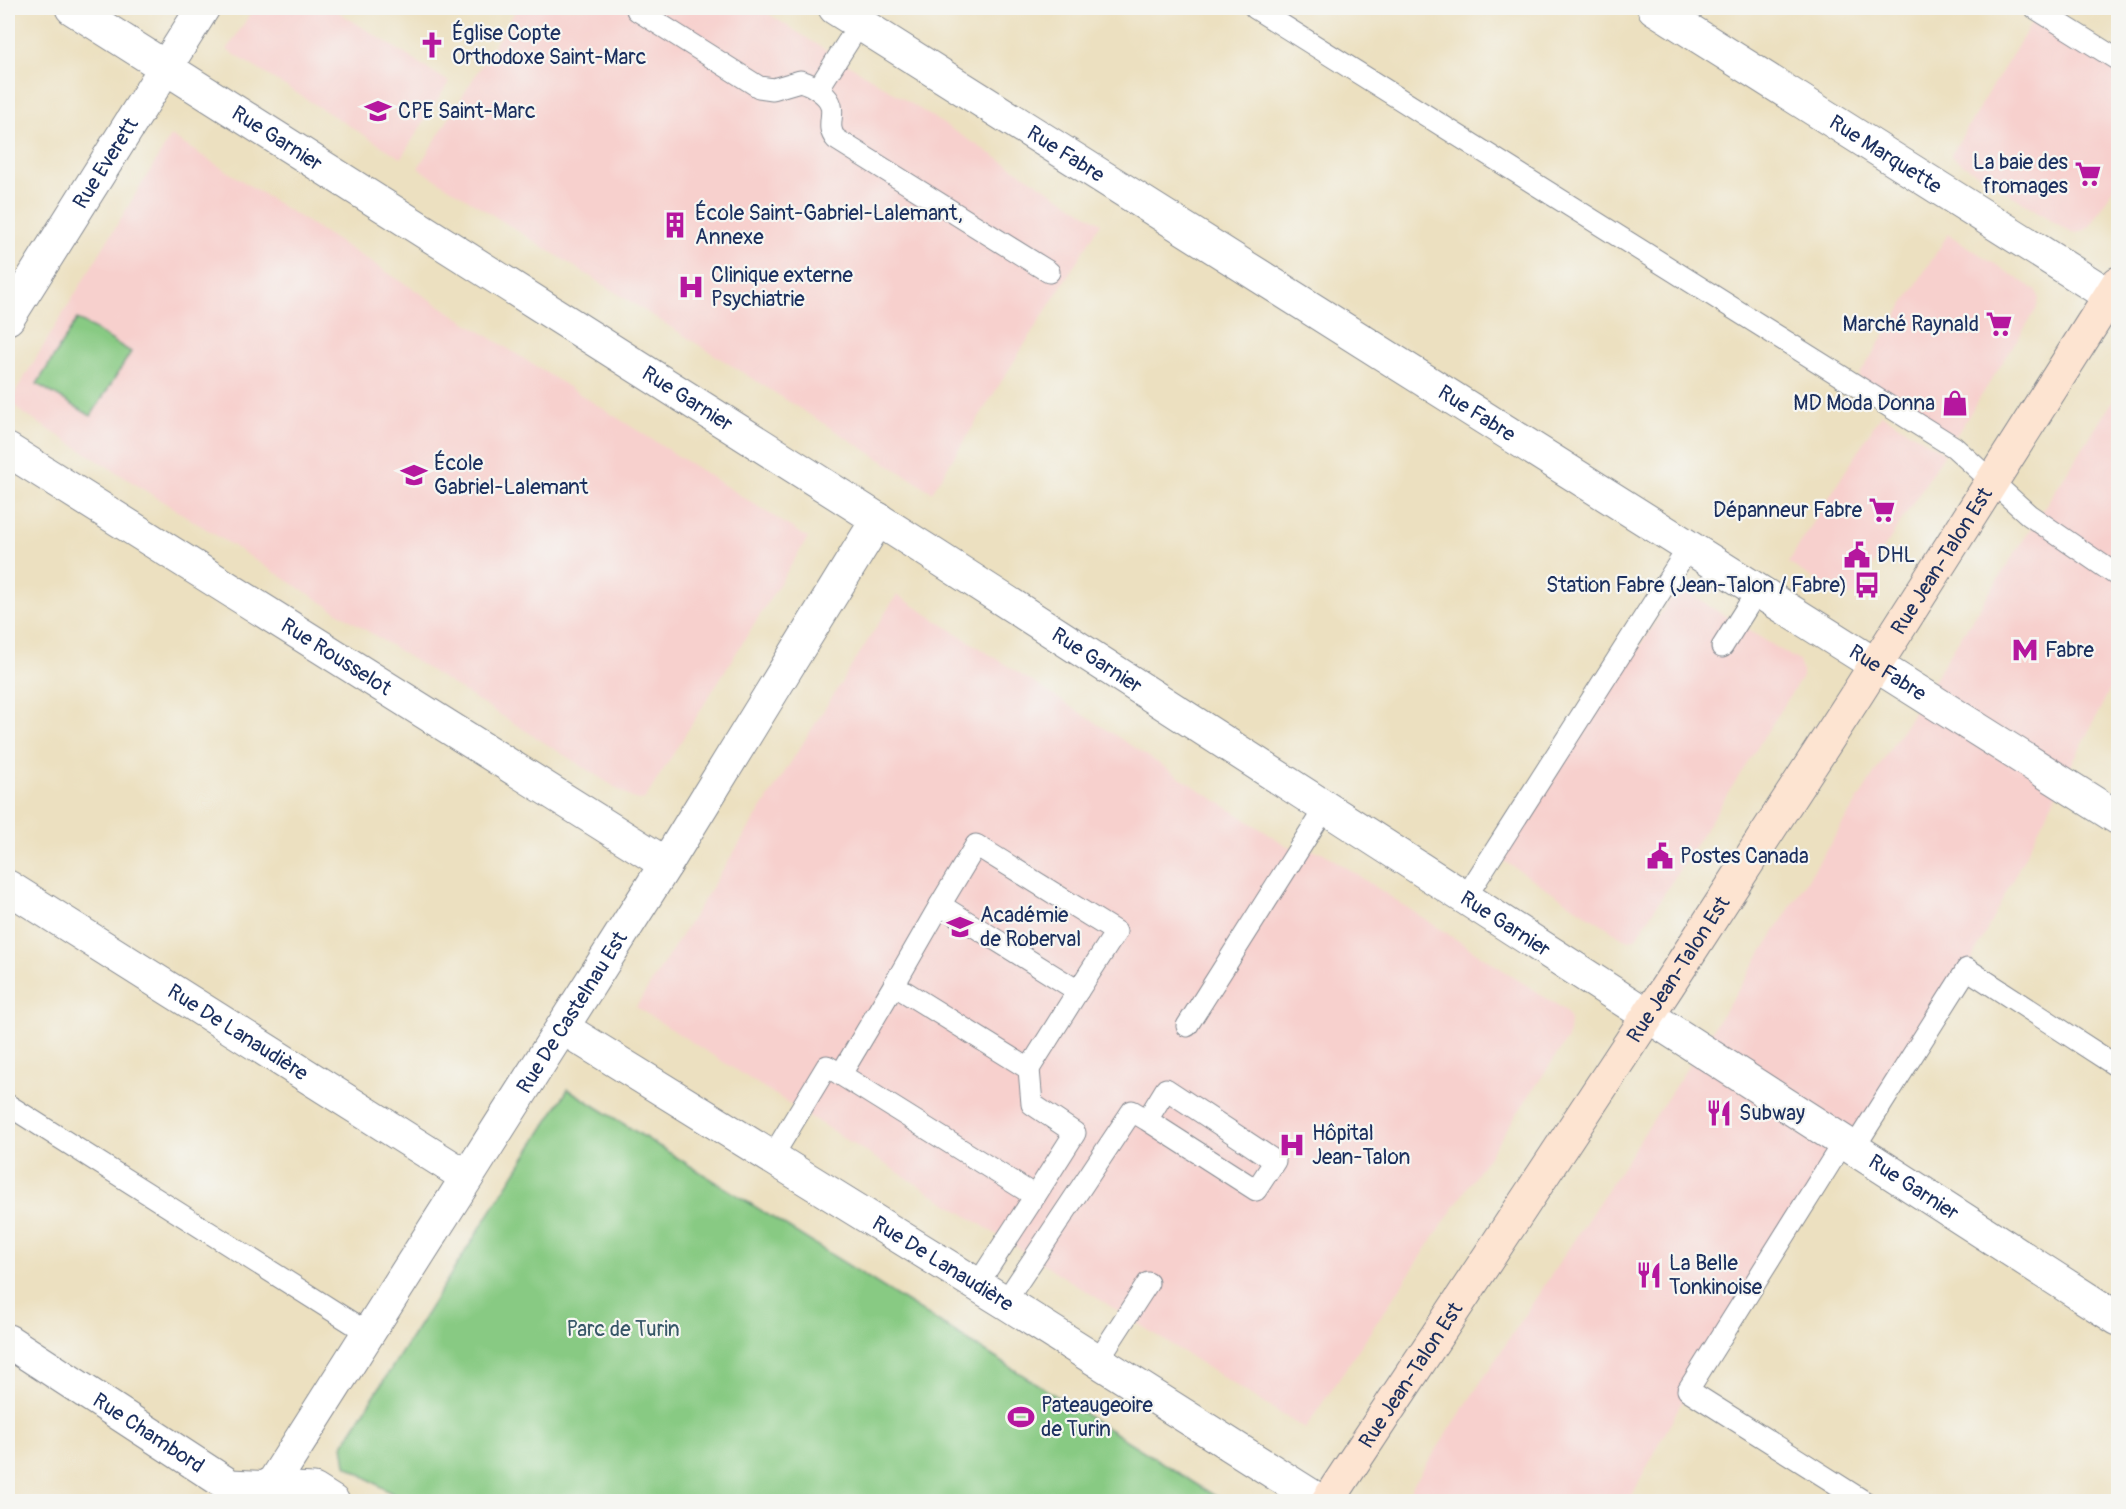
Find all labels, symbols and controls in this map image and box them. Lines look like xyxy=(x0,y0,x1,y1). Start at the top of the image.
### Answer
place label: Église Copte Orthodoxe Saint-Marc xyxy=(452,20,646,71)
church icon: Église Copte Orthodoxe Saint-Marc xyxy=(417,30,447,60)
school or university icon: CPE Saint-Marc xyxy=(363,96,393,126)
place label: CPE Saint-Marc xyxy=(398,98,536,125)
street label: Rue Garnier xyxy=(226,100,328,178)
street label: Rue Marquette xyxy=(1824,109,1947,201)
street label: Rue Everett xyxy=(67,112,145,214)
street label: Rue Fabre xyxy=(1022,120,1110,189)
place label: La baie des fromages xyxy=(1973,149,2069,200)
supermarket icon: La baie des fromages xyxy=(2073,159,2103,189)
place label: École Saint-Gabriel-Lalemant, Annexe xyxy=(695,200,963,251)
building icon: École Saint-Gabriel-Lalemant, Annexe xyxy=(660,210,690,240)
place label: Clinique externe Psychiatrie xyxy=(711,262,853,313)
hospital icon: Clinique externe Psychiatrie xyxy=(676,272,706,302)
supermarket icon: Marché Raynald xyxy=(1984,309,2014,339)
place label: Marché Raynald xyxy=(1843,311,1979,338)
street label: Rue Garnier xyxy=(637,360,738,438)
street label: Rue Fabre xyxy=(1433,379,1521,448)
shop icon: MD Moda Donna xyxy=(1940,388,1970,418)
place label: MD Moda Donna xyxy=(1793,390,1935,417)
place label: École Gabriel-Lalemant xyxy=(434,450,589,501)
school or university icon: École Gabriel-Lalemant xyxy=(399,460,429,490)
street label: Rue Jean-Talon Est xyxy=(1885,482,1999,640)
supermarket icon: Dépanneur Fabre xyxy=(1867,495,1897,525)
place label: Dépanneur Fabre xyxy=(1713,497,1863,524)
public building icon: DHL xyxy=(1842,540,1872,570)
place label: DHL xyxy=(1877,542,1915,569)
bus stop icon: Station Fabre (Jean-Talon / Fabre) xyxy=(1852,570,1882,600)
place label: Station Fabre (Jean-Talon / Fabre) xyxy=(1546,572,1847,599)
street label: Rue Rousselot xyxy=(276,612,397,702)
street label: Rue Garnier xyxy=(1046,622,1148,700)
metro station icon: Fabre xyxy=(2010,635,2040,665)
place label: Fabre xyxy=(2045,637,2095,664)
street label: Rue Fabre xyxy=(1844,639,1932,708)
public building icon: Postes Canada xyxy=(1645,841,1675,871)
place label: Postes Canada xyxy=(1680,843,1809,870)
street label: Rue Garnier xyxy=(1455,885,1556,964)
street label: Rue Jean-Talon Est xyxy=(1621,891,1737,1048)
place label: Académie de Roberval xyxy=(980,902,1081,953)
school or university icon: Académie de Roberval xyxy=(945,912,975,942)
street label: Rue De Castelnau Est xyxy=(511,926,634,1099)
street label: Rue De Lanaudière xyxy=(162,978,314,1088)
restaurant icon: Subway xyxy=(1704,1098,1734,1128)
place label: Subway xyxy=(1739,1100,1805,1127)
place label: Hôpital Jean-Talon xyxy=(1312,1120,1411,1171)
hospital icon: Hôpital Jean-Talon xyxy=(1277,1130,1307,1160)
street label: Rue Garnier xyxy=(1863,1149,1964,1227)
street label: Rue De Lanaudière xyxy=(867,1210,1019,1318)
place label: La Belle Tonkinoise xyxy=(1669,1250,1763,1301)
restaurant icon: La Belle Tonkinoise xyxy=(1634,1260,1664,1290)
street label: Rue Jean-Talon Est xyxy=(1353,1297,1469,1454)
park label: Parc de Turin xyxy=(566,1316,680,1343)
street label: Rue Chambord xyxy=(87,1387,209,1480)
place label: Pateaugeoire de Turin xyxy=(1041,1392,1154,1443)
sports icon: Pateaugeoire de Turin xyxy=(1006,1402,1036,1432)

